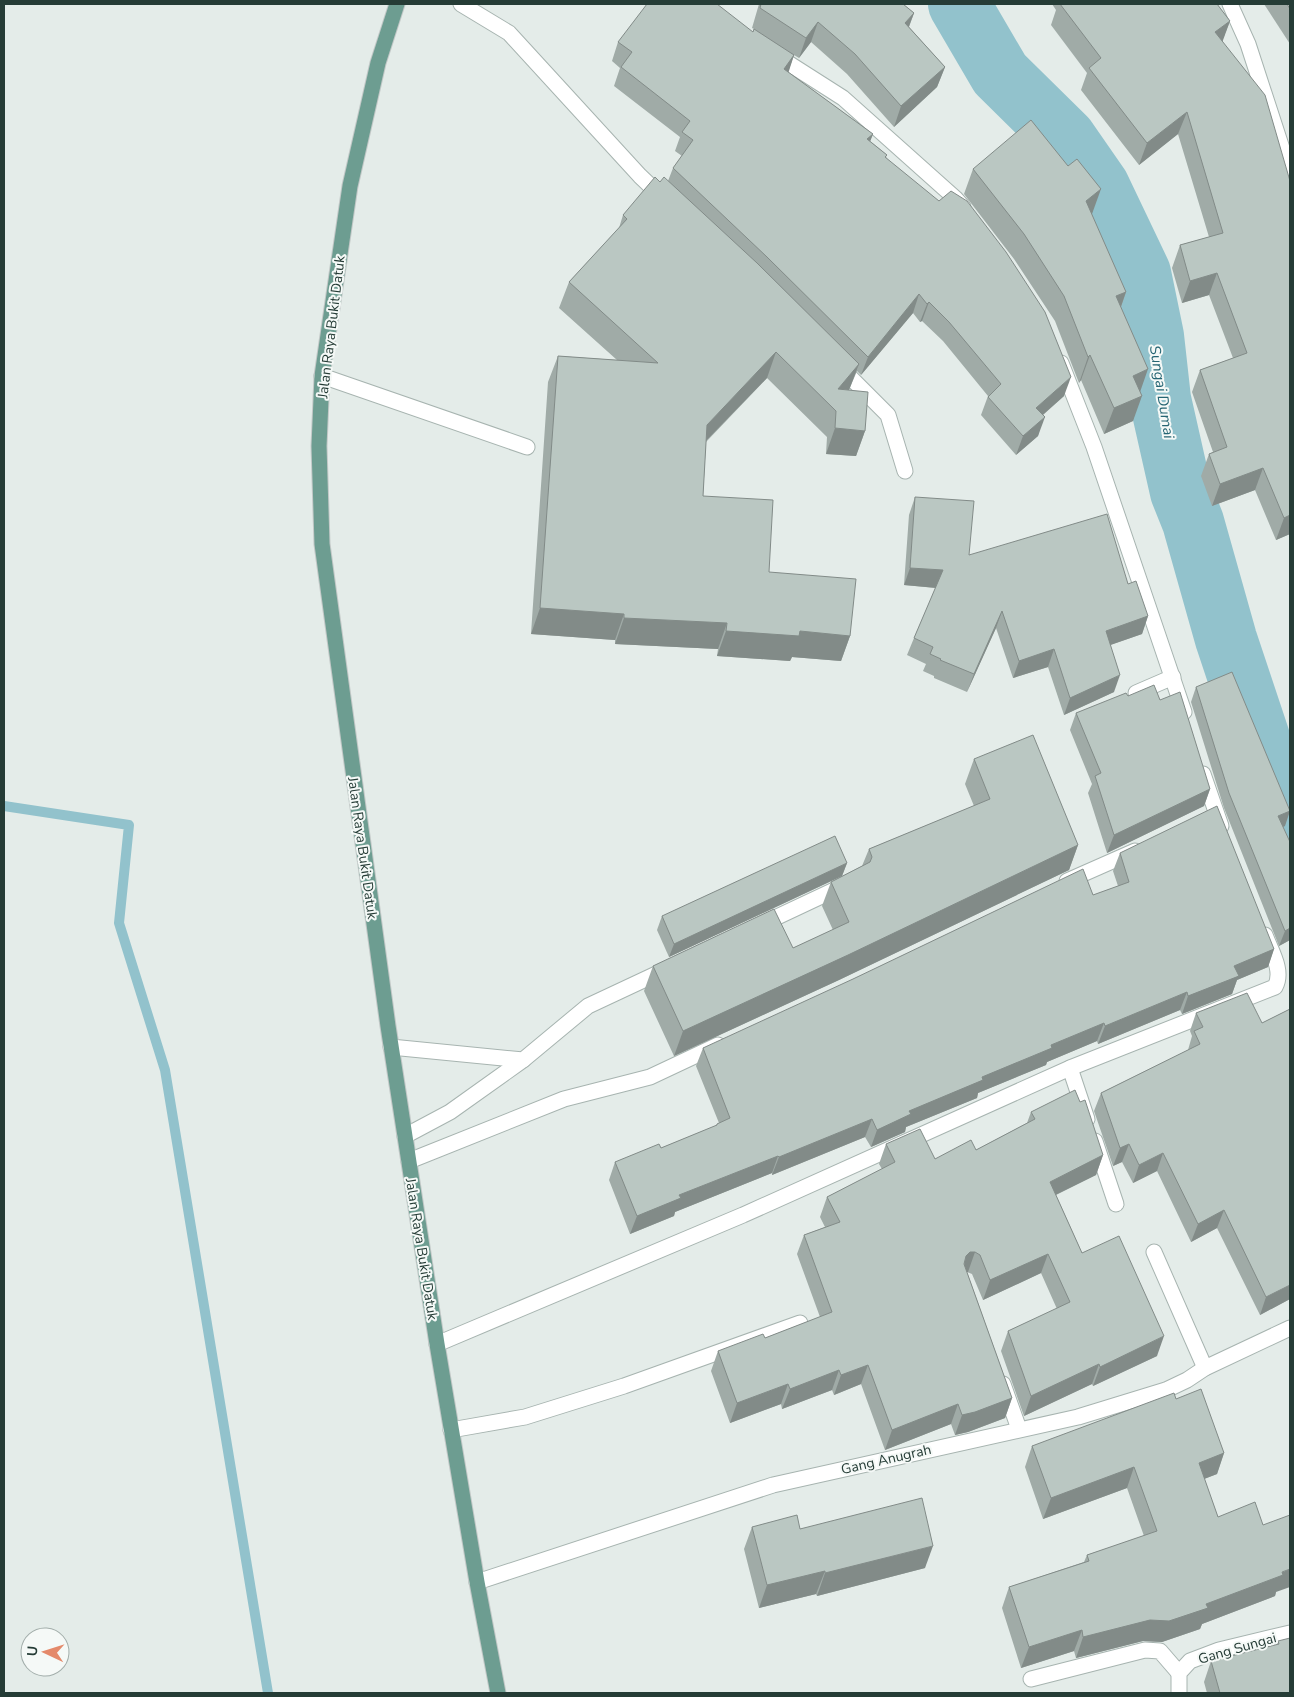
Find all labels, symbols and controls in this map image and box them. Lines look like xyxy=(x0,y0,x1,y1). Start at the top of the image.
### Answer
street label: Jalan Raya Bukit Datuk xyxy=(313,254,350,400)
water label: Sungai Dumai xyxy=(1145,344,1179,441)
street label: Jalan Raya Bukit Datuk xyxy=(343,775,382,921)
street label: Jalan Raya Bukit Datuk xyxy=(401,1176,442,1322)
street label: Gang Anugrah xyxy=(839,1440,933,1479)
north arrow xyxy=(20,1627,70,1677)
street label: Gang Sungai xyxy=(1196,1628,1279,1669)
text: U xyxy=(23,1645,42,1657)

